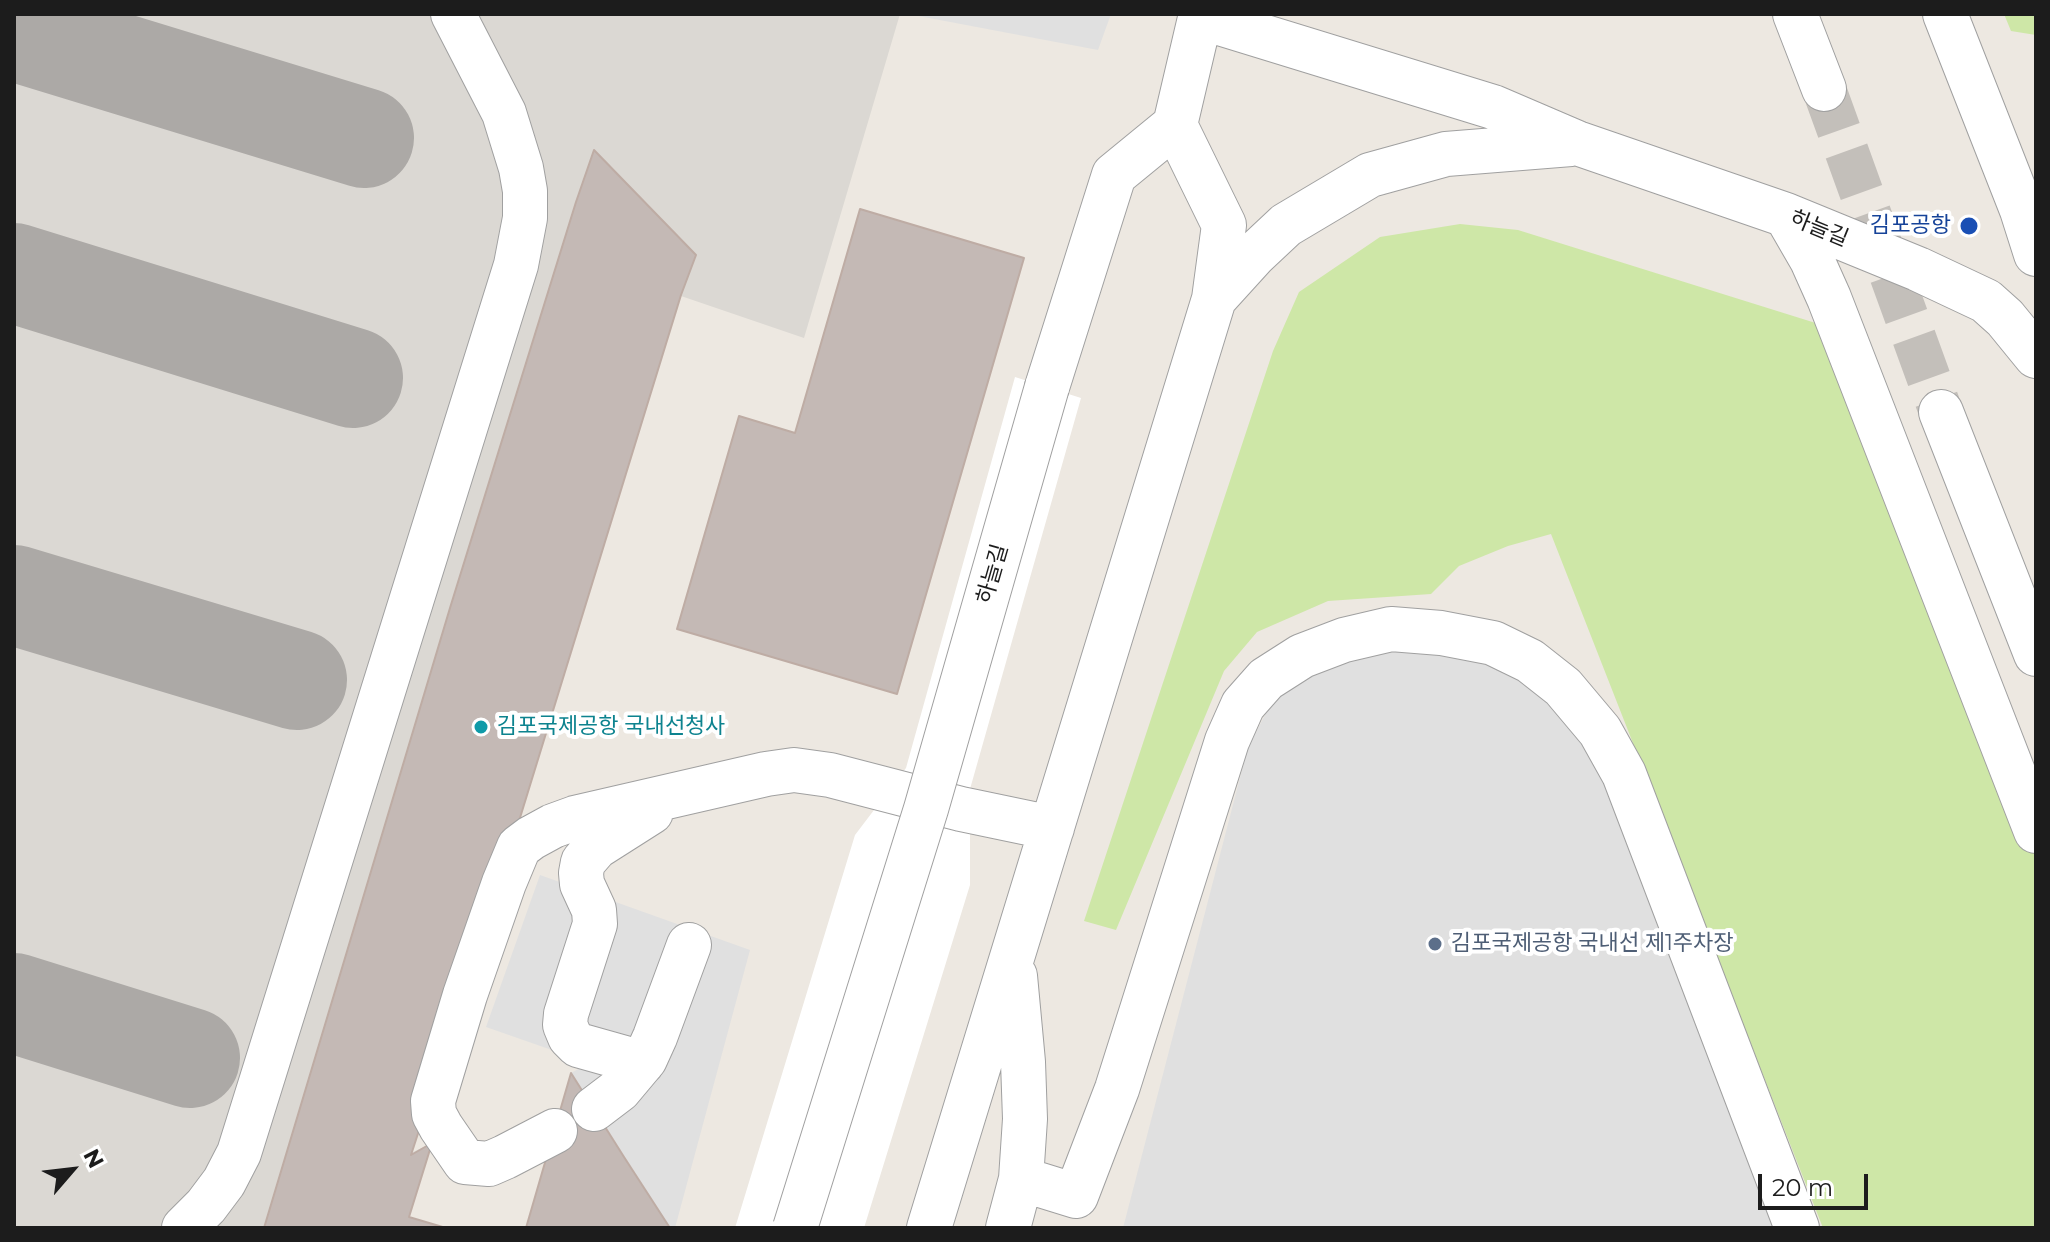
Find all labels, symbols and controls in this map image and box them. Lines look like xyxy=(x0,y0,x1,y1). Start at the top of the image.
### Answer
street label: 하늘길 xyxy=(1786,205,1852,253)
place label: 김포공항 xyxy=(1870,213,1951,239)
marker: 김포공항 xyxy=(1958,215,1980,237)
street label: 하늘길 xyxy=(972,541,1014,607)
place label: 김포국제공항 국내선청사 xyxy=(497,714,725,740)
marker: 김포국제공항 국내선청사 xyxy=(472,718,490,736)
place label: 김포국제공항 국내선 제1주차장 xyxy=(1451,931,1734,957)
marker: 김포국제공항 국내선 제1주차장 xyxy=(1426,935,1444,953)
north arrow xyxy=(32,1130,112,1210)
text: N xyxy=(78,1144,110,1173)
scale bar xyxy=(1762,1158,1872,1208)
text: 20 m xyxy=(1772,1173,1833,1202)

